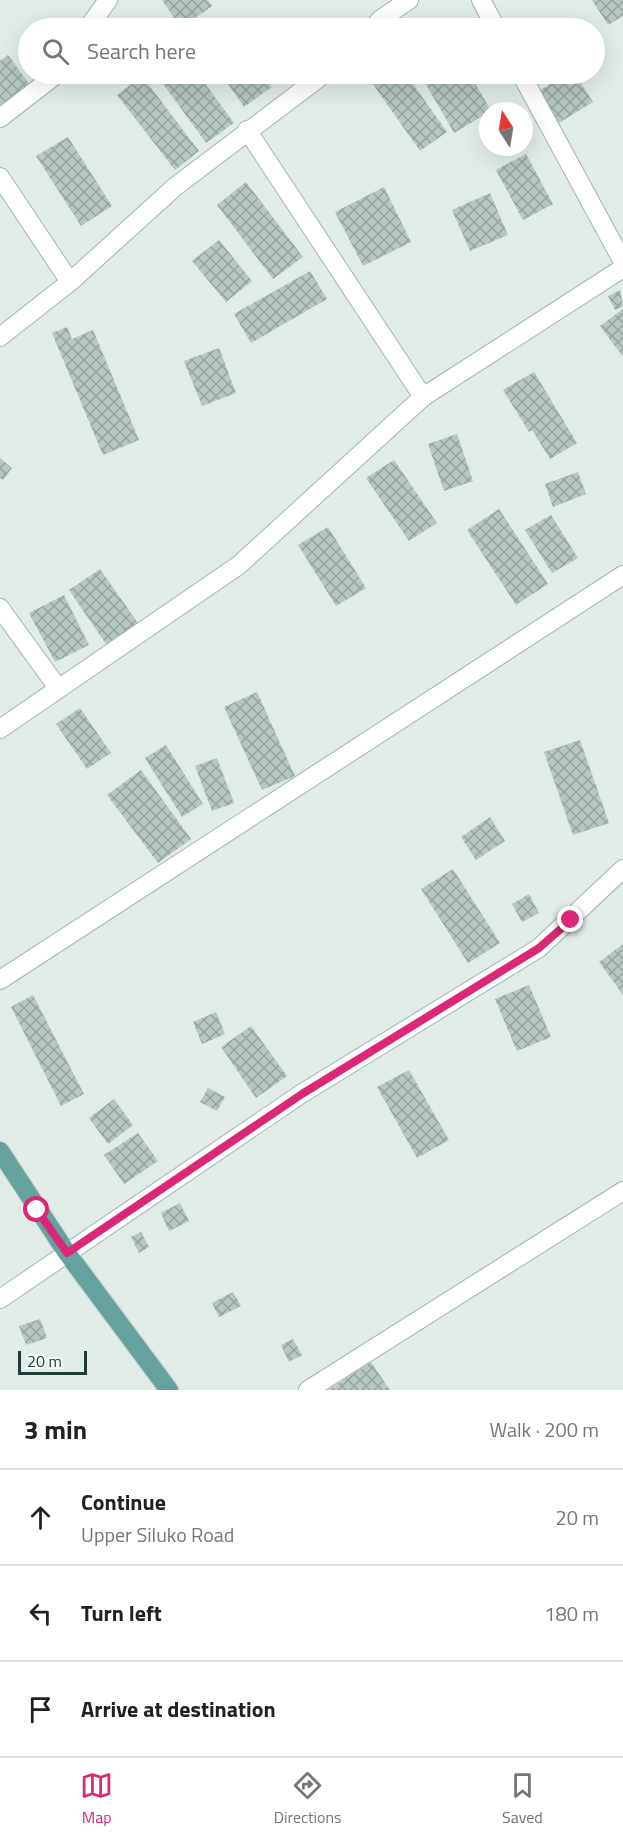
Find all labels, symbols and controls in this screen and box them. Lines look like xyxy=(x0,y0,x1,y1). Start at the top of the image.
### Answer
search box xyxy=(18,18,605,84)
text: Search here xyxy=(87,34,196,68)
icon: search xyxy=(39,35,72,68)
north arrow xyxy=(479,102,533,156)
route end xyxy=(557,906,583,932)
route start xyxy=(23,1196,49,1222)
scale bar xyxy=(18,1348,87,1376)
text: 20 m xyxy=(27,1349,62,1373)
text: 3 min xyxy=(24,1410,87,1449)
text: Walk · 200 m xyxy=(490,1414,599,1445)
text: Continue xyxy=(81,1485,166,1519)
icon: ahead xyxy=(24,1501,57,1534)
text: 20 m xyxy=(555,1502,599,1533)
text: Upper Siluko Road xyxy=(81,1519,234,1550)
text: Turn left xyxy=(81,1596,162,1630)
icon: left xyxy=(24,1597,57,1630)
text: 180 m xyxy=(544,1598,599,1629)
text: Arrive at destination xyxy=(81,1692,276,1726)
icon: arrive xyxy=(24,1693,57,1726)
tab: Map xyxy=(80,1769,113,1829)
tab: Directions xyxy=(274,1769,342,1829)
tab: Saved xyxy=(502,1769,543,1829)

